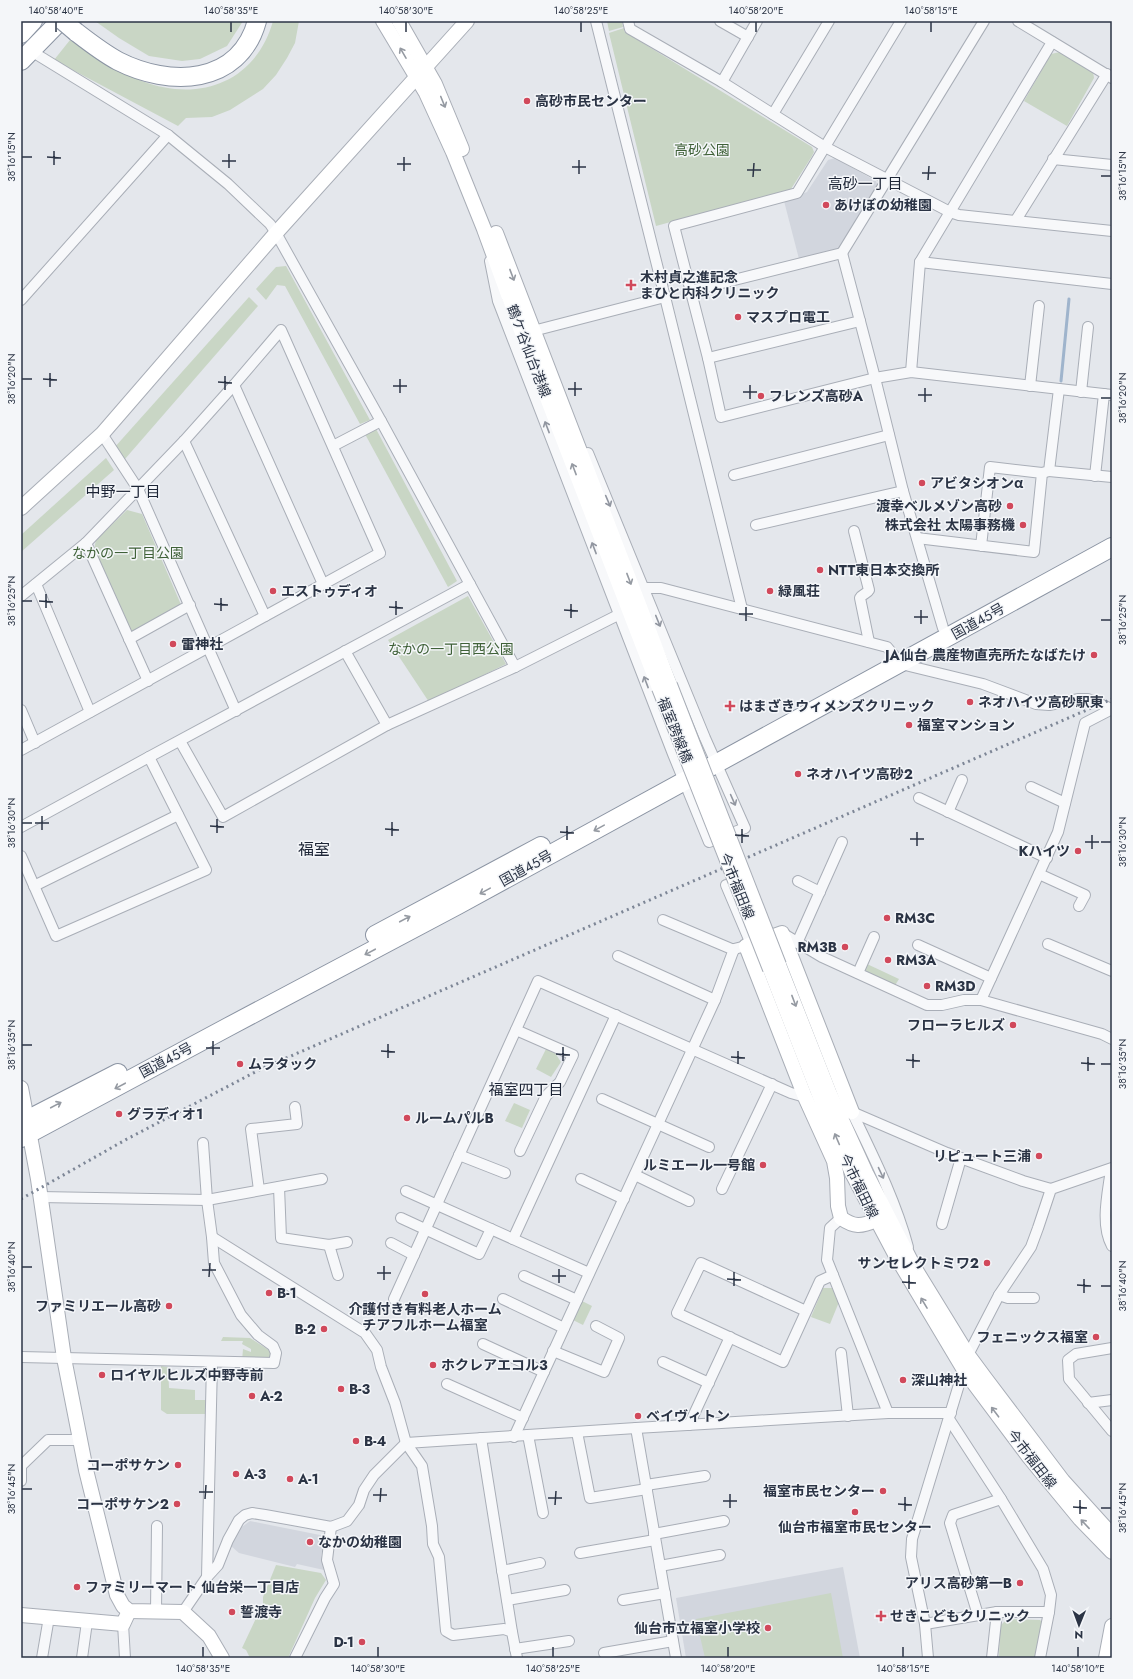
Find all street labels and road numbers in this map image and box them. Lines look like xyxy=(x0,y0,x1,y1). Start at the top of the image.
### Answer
street label: 鶴ケ谷仙台港線 xyxy=(502,302,556,400)
street label: 国道45号 xyxy=(948,598,1008,644)
street label: 福室跨線橋 xyxy=(653,694,697,766)
street label: 国道45号 xyxy=(496,845,556,891)
street label: 今市福田線 xyxy=(715,850,759,922)
street label: 国道45号 xyxy=(136,1038,196,1082)
street label: 今市福田線 xyxy=(835,1150,883,1222)
street label: 今市福田線 xyxy=(1003,1425,1061,1493)

